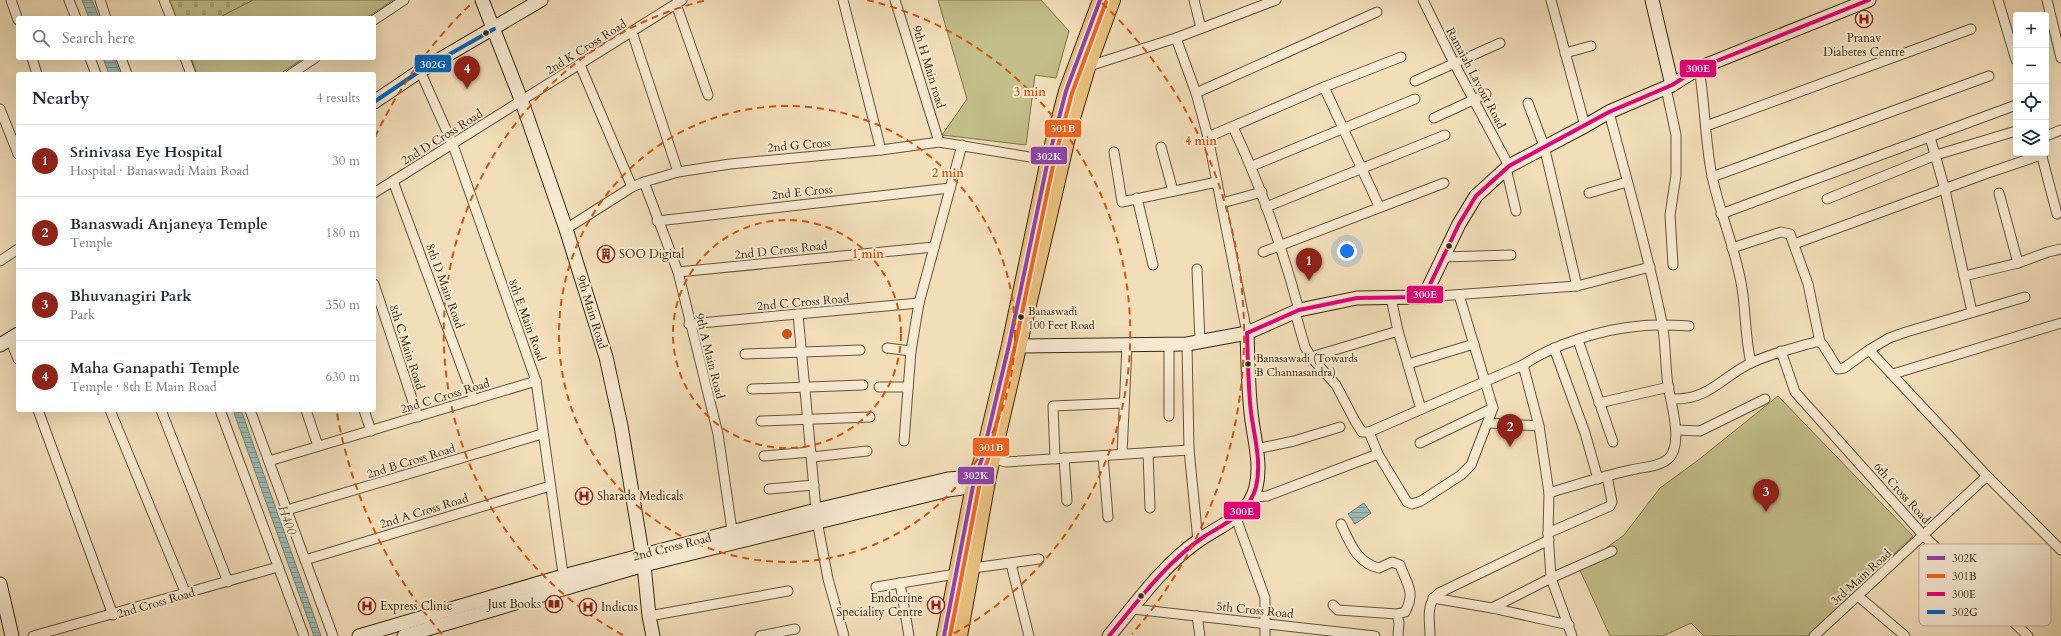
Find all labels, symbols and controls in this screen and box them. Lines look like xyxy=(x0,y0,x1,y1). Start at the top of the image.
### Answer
hospital icon: Pranav Diabetes Centre xyxy=(1854,9,1874,29)
map controls xyxy=(2013,12,2049,156)
button: + xyxy=(2013,12,2049,48)
street label: 2nd K Cross Road xyxy=(543,15,630,78)
search box xyxy=(16,16,376,60)
street label: 9th H Main road xyxy=(909,24,949,111)
street label: Ramaiah Layout Road xyxy=(1443,25,1510,132)
icon: search xyxy=(30,27,52,49)
text: Search here xyxy=(62,28,135,48)
unlabelled marker xyxy=(481,28,491,38)
place label: Pranav Diabetes Centre xyxy=(1823,30,1905,60)
button: − xyxy=(2013,48,2049,84)
line badge: 302G xyxy=(414,54,452,73)
pin: 4 xyxy=(454,56,480,89)
text: 302G xyxy=(420,57,446,72)
line badge: 300E xyxy=(1679,59,1717,78)
text: 300E xyxy=(1686,61,1710,76)
text: 3 min xyxy=(1014,84,1046,100)
button: locate xyxy=(2013,84,2049,120)
text: Nearby xyxy=(32,87,89,110)
text: 4 results xyxy=(316,89,360,107)
street label: 2nd D Cross Road xyxy=(398,105,486,168)
line badge: 301B xyxy=(1044,119,1082,138)
button: layers xyxy=(2013,120,2049,156)
text: 301B xyxy=(1051,121,1075,136)
text: 4 min xyxy=(1185,133,1217,149)
street label: 2nd G Cross xyxy=(767,134,831,156)
text: Srinivasa Eye Hospital xyxy=(70,142,222,162)
line badge: 302K xyxy=(1030,146,1068,165)
text: 302K xyxy=(1036,149,1062,164)
text: 1 xyxy=(42,152,48,170)
text: 30 m xyxy=(332,152,360,170)
text: Hospital · Banaswadi Main Road xyxy=(70,162,249,180)
text: 2 min xyxy=(932,165,964,181)
street label: 2nd E Cross xyxy=(771,181,833,203)
text: Banaswadi Anjaneya Temple xyxy=(70,214,268,234)
text: 2 xyxy=(42,224,48,242)
text: 180 m xyxy=(326,224,360,242)
text: Temple xyxy=(70,234,113,252)
street label: 2nd D Cross Road xyxy=(734,237,829,263)
street label: 8th D Main Road xyxy=(422,241,468,331)
your location xyxy=(1337,241,1357,261)
unlabelled marker xyxy=(1444,241,1454,251)
building icon: SOO Digital xyxy=(596,244,616,264)
place label: SOO Digital xyxy=(619,246,684,262)
text: 1 min xyxy=(852,246,884,262)
pin: 1 xyxy=(1296,248,1322,281)
street label: 9th Main Road xyxy=(573,273,611,351)
street label: 8th E Main Road xyxy=(505,277,550,364)
line badge: 300E xyxy=(1406,285,1444,304)
text: Bhuvanagiri Park xyxy=(70,286,192,306)
text: 300E xyxy=(1413,287,1437,302)
street label: 2nd C Cross Road xyxy=(756,290,850,314)
text: 3 xyxy=(42,296,48,314)
text: 350 m xyxy=(326,296,360,314)
street label: 8th C Main Road xyxy=(386,302,428,392)
place label: Banaswadi 100 Feet Road xyxy=(1028,304,1095,333)
text: Park xyxy=(70,306,95,324)
street label: 9th A Main Road xyxy=(692,311,729,401)
marker: Banaswadi 100 Feet Road xyxy=(1016,312,1026,322)
centre of rings xyxy=(780,327,794,341)
place label: Banasawadi (Towards B Channasandra) xyxy=(1256,351,1358,380)
text: Maha Ganapathi Temple xyxy=(70,358,240,378)
marker: Banasawadi (Towards B Channasandra) xyxy=(1243,359,1253,369)
text: 4 xyxy=(42,368,48,386)
text: 630 m xyxy=(326,368,360,386)
street label: 2nd C Cross Road xyxy=(398,375,492,417)
text: Temple · 8th E Main Road xyxy=(70,378,217,396)
pin: 2 xyxy=(1497,414,1523,447)
line badge: 301B xyxy=(972,437,1010,457)
street label: 2nd B Cross Road xyxy=(365,440,458,482)
text: 301B xyxy=(979,440,1003,455)
street label: 6th Cross Road xyxy=(1870,459,1934,528)
line badge: 302K xyxy=(957,466,995,485)
text: 302K xyxy=(963,468,989,483)
pin: 3 xyxy=(1753,479,1779,512)
hospital icon: Sharada Medicals xyxy=(574,486,594,506)
place label: Sharada Medicals xyxy=(597,488,683,504)
street label: 2nd A Cross Road xyxy=(378,490,471,532)
line badge: 300E xyxy=(1223,501,1261,520)
water label: H400 xyxy=(273,503,301,538)
text: 300E xyxy=(1230,504,1254,519)
street label: 2nd Cross Road xyxy=(631,529,713,564)
legend xyxy=(1919,544,2051,626)
street label: 3rd Main Road xyxy=(1827,545,1895,609)
text: 302K xyxy=(1952,551,1978,566)
text: 301B xyxy=(1952,569,1976,584)
street label: 2nd Cross Road xyxy=(115,584,197,622)
text: 300E xyxy=(1952,587,1976,602)
place label: Endocrine Speciality Centre xyxy=(836,590,923,620)
unlabelled marker xyxy=(1136,591,1146,601)
library icon: Just Books xyxy=(544,594,564,614)
hospital icon: Endocrine Speciality Centre xyxy=(926,595,946,615)
hospital icon: Express Clinic xyxy=(357,596,377,616)
place label: Just Books xyxy=(486,596,541,612)
hospital icon: Indicus xyxy=(578,597,598,617)
place label: Express Clinic xyxy=(380,598,453,614)
street label: 5th Cross Road xyxy=(1216,598,1295,622)
place label: Indicus xyxy=(601,599,638,615)
text: 302G xyxy=(1952,605,1978,620)

